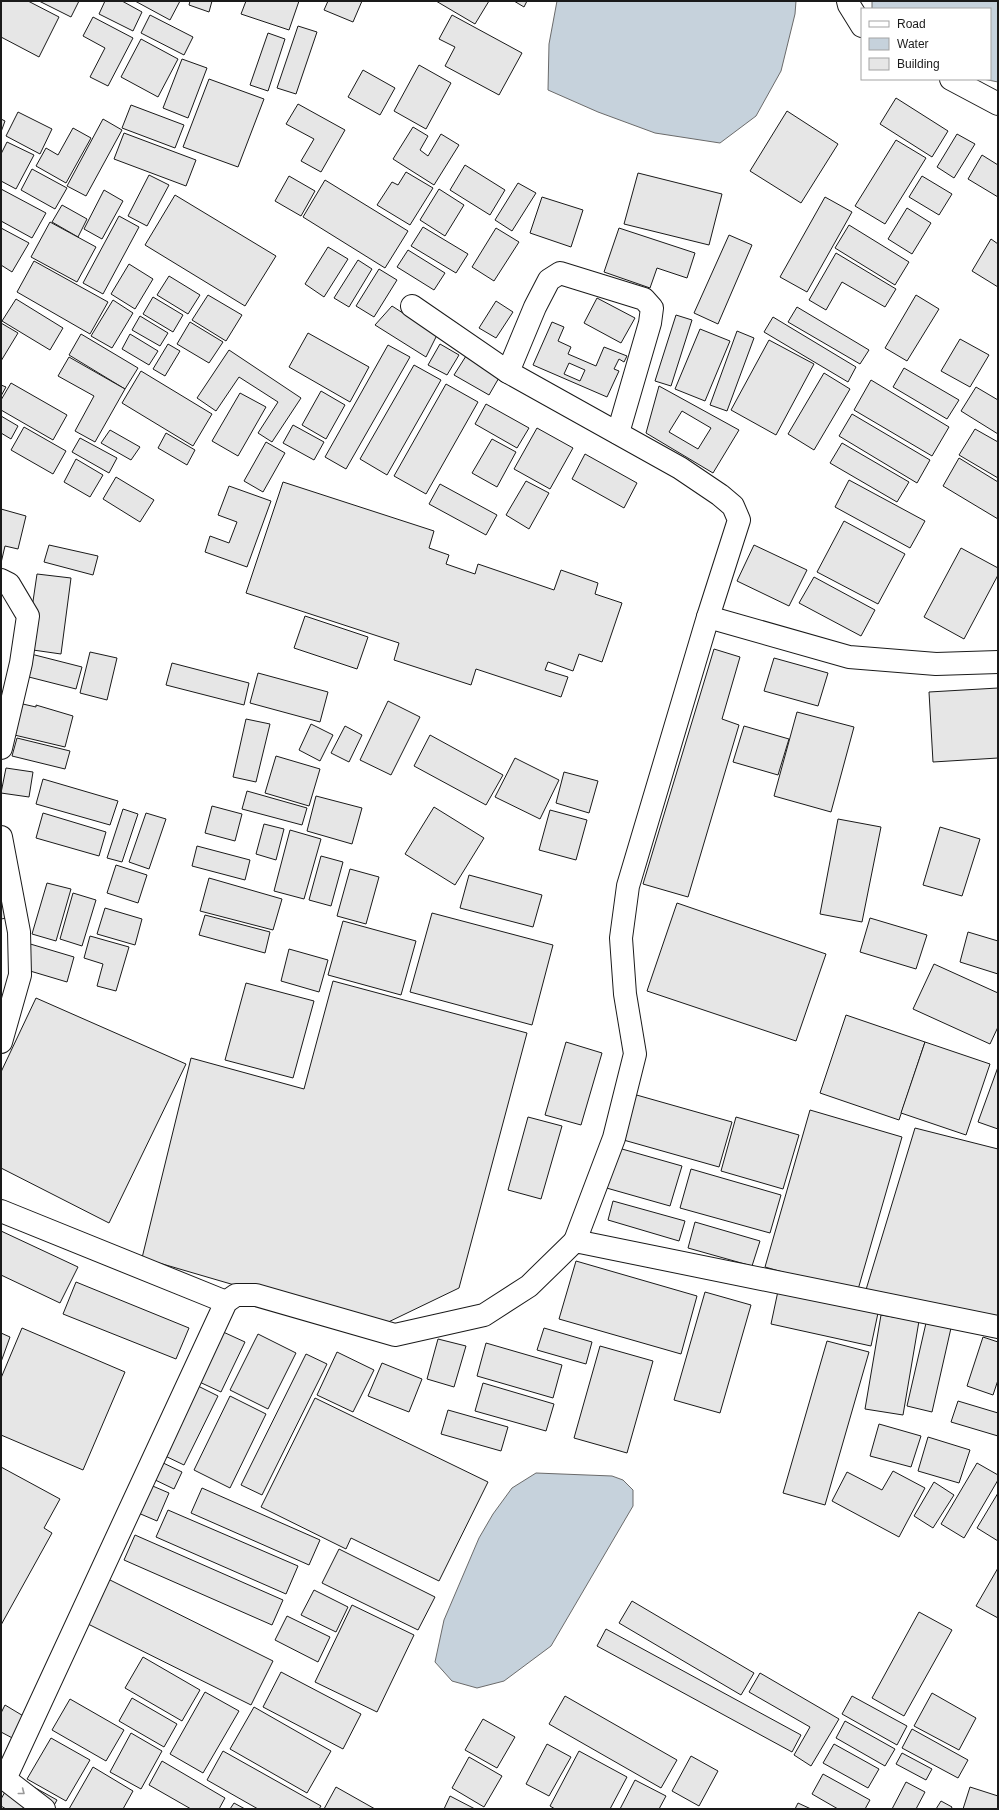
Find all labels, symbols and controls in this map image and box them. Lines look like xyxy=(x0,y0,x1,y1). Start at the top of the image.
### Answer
legend xyxy=(861,8,991,80)
text: Road xyxy=(897,17,926,31)
text: Water xyxy=(897,37,929,51)
text: Building xyxy=(897,57,940,71)
one-way arrow xyxy=(18,1788,25,1795)

